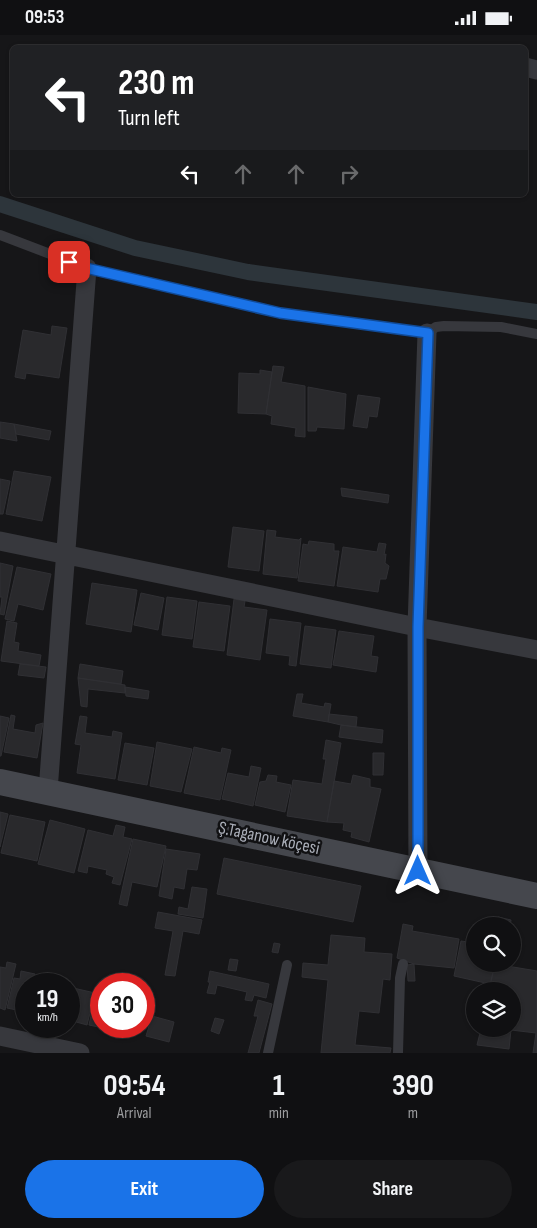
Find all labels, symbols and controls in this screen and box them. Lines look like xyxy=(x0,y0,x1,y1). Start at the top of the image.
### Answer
text: 09:53 xyxy=(25,6,64,29)
text: 230 m xyxy=(118,62,194,105)
icon: left xyxy=(35,65,100,130)
text: Turn left xyxy=(118,105,180,132)
icon: left xyxy=(176,160,204,188)
icon: ahead xyxy=(229,160,257,188)
icon: ahead xyxy=(282,160,310,188)
icon: right xyxy=(335,160,363,188)
pin xyxy=(48,241,90,283)
icon: arrive xyxy=(55,248,83,276)
street label: Ş.Taganow köçesi xyxy=(217,817,321,859)
position arrow xyxy=(391,844,443,896)
map controls xyxy=(466,917,521,1037)
button: search xyxy=(466,917,521,972)
speed limit sign: 30 xyxy=(90,973,155,1038)
button: layers xyxy=(466,982,521,1037)
text: 19 xyxy=(37,984,58,1015)
text: km/h xyxy=(37,1010,58,1025)
text: 09:54 xyxy=(103,1068,166,1104)
text: 1 xyxy=(273,1068,285,1104)
text: 390 xyxy=(392,1068,434,1104)
text: Arrival xyxy=(117,1104,152,1123)
text: min xyxy=(269,1104,289,1123)
text: m xyxy=(408,1104,418,1123)
button: Exit xyxy=(25,1160,264,1218)
button: Share xyxy=(274,1160,512,1218)

